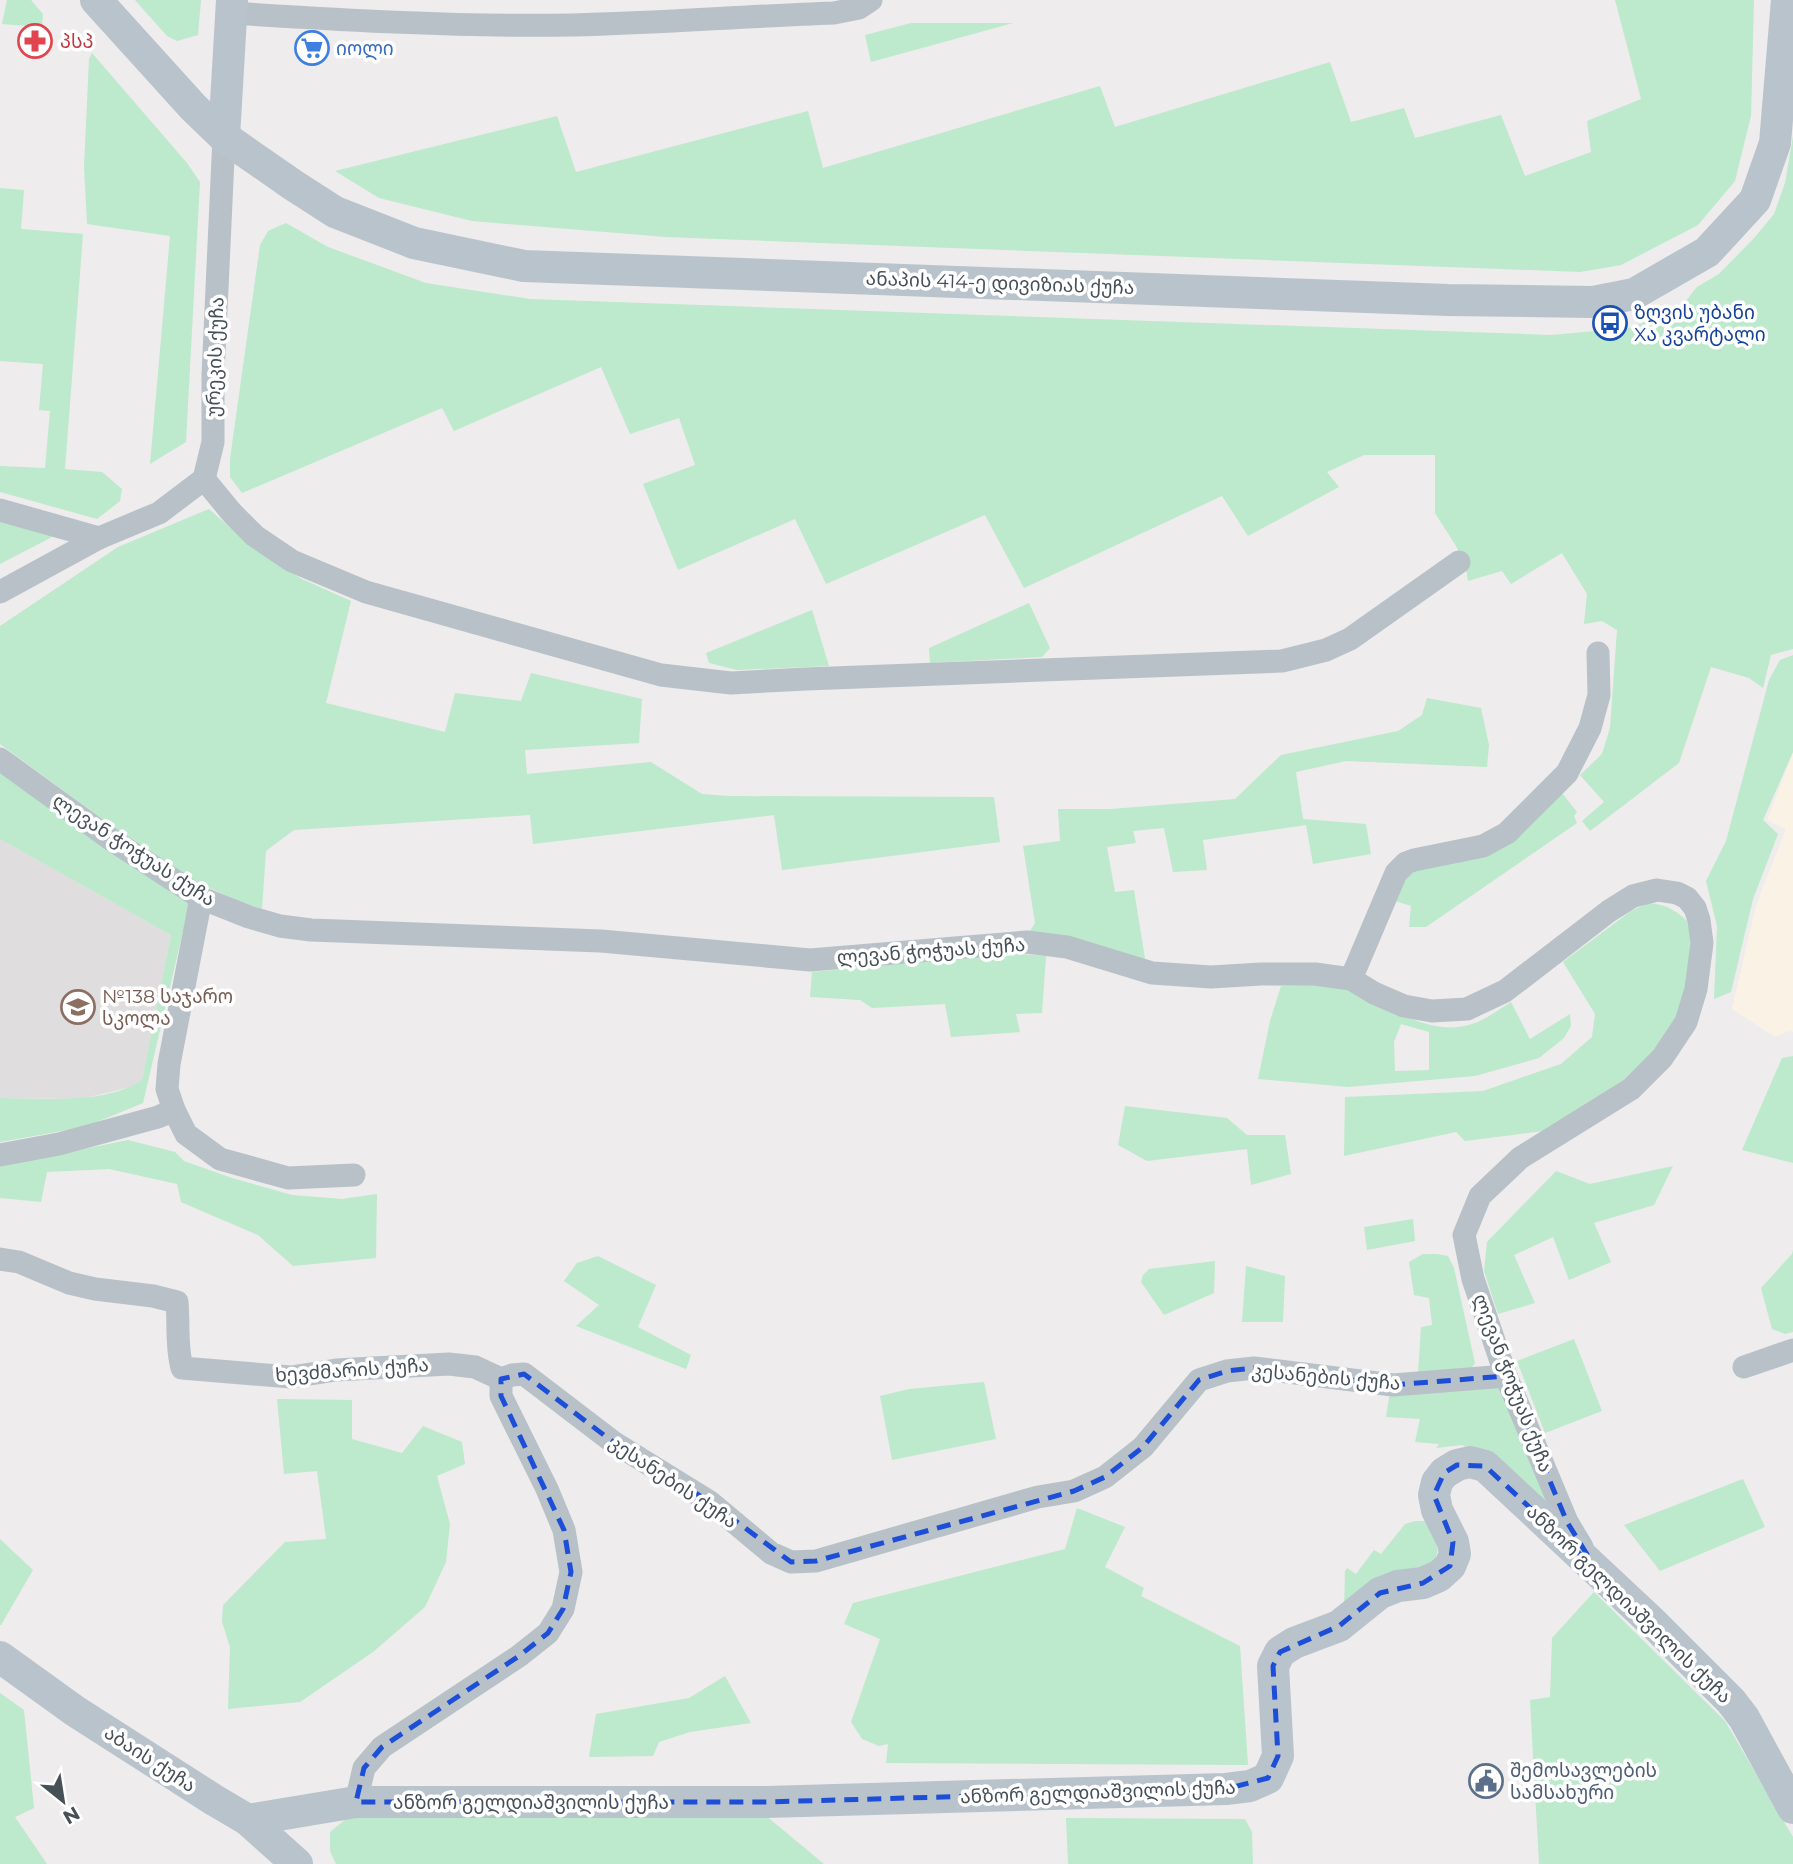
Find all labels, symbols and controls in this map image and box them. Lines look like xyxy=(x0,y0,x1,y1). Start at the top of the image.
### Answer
pharmacy icon: პსპ xyxy=(16,22,54,60)
supermarket icon: იოლი xyxy=(293,29,331,67)
place label: პსპ xyxy=(60,30,93,53)
place label: იოლი xyxy=(336,37,394,61)
street label: ანაპის 414-ე დივიზიას ქუჩა xyxy=(865,267,1135,300)
street label: ურეკის ქუჩა xyxy=(201,297,229,417)
place label: ზღვის უბანი Xა კვარტალი xyxy=(1634,301,1766,347)
bus stop icon: ზღვის უბანი Xა კვარტალი xyxy=(1591,304,1629,342)
street label: ლევან ჭოჭუას ქუჩა xyxy=(48,789,220,912)
street label: ლევან ჭოჭუას ქუჩა xyxy=(836,933,1026,970)
place label: №138 საჯარო სკოლა xyxy=(102,985,233,1031)
school or university icon: №138 საჯარო სკოლა xyxy=(59,988,97,1026)
street label: ლევან ჭოჭუას ქუჩა xyxy=(1467,1291,1558,1476)
street label: ხევძმარის ქუჩა xyxy=(275,1353,429,1387)
street label: კესანების ქუჩა xyxy=(1251,1359,1401,1395)
street label: კესანების ქუჩა xyxy=(605,1431,741,1533)
street label: ანზორ გელდიაშვილის ქუჩა xyxy=(1521,1500,1736,1709)
street label: აბაის ქუჩა xyxy=(100,1721,200,1797)
place label: შემოსავლების სამსახური xyxy=(1510,1759,1657,1804)
public building icon: შემოსავლების სამსახური xyxy=(1467,1762,1505,1800)
north arrow xyxy=(28,1766,98,1836)
street label: ანზორ გელდიაშვილის ქუჩა xyxy=(960,1776,1236,1809)
street label: ანზორ გელდიაშვილის ქუჩა xyxy=(393,1791,669,1815)
text: N xyxy=(59,1801,84,1829)

